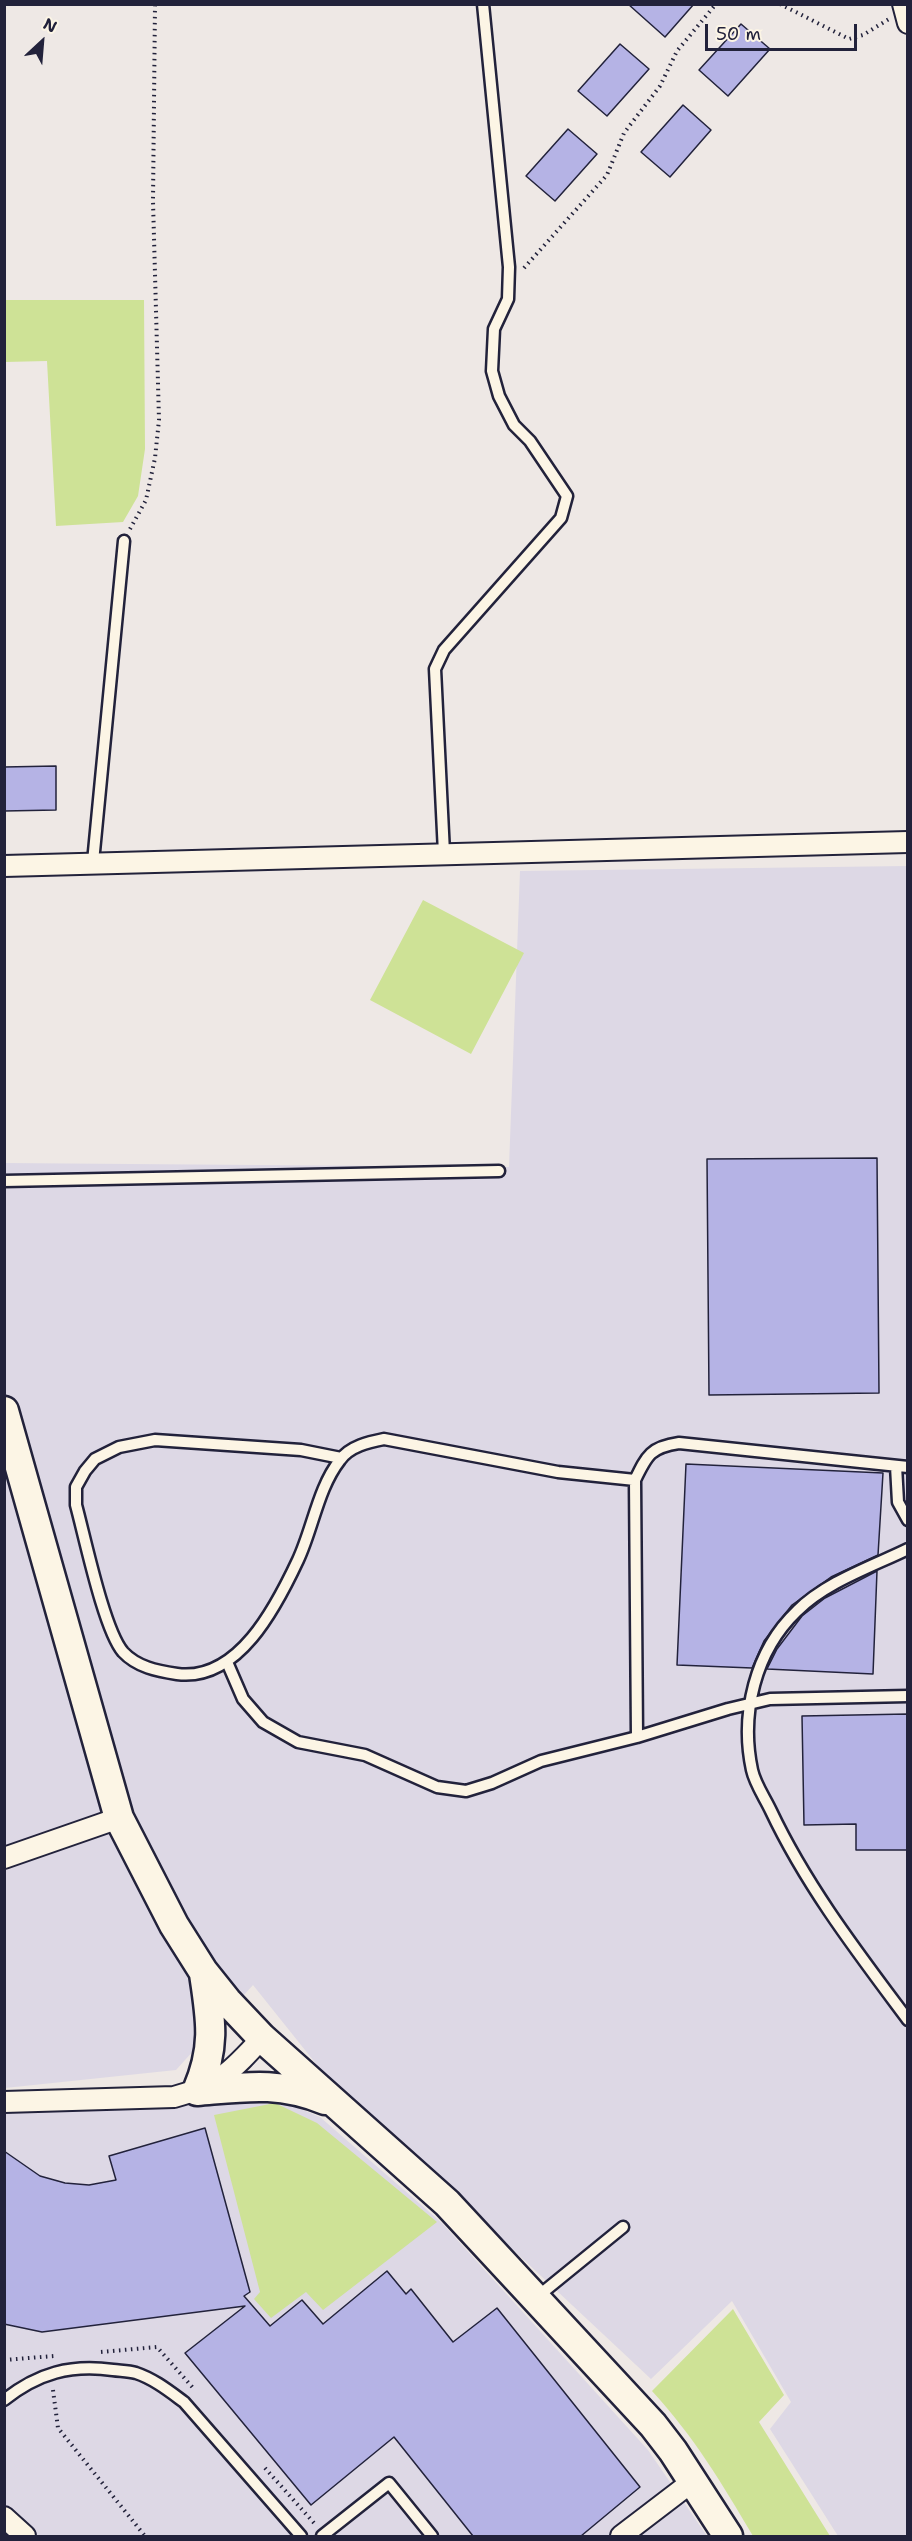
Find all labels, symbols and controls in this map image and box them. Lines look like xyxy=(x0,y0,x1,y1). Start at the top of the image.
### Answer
north arrow xyxy=(12,12,72,72)
scale bar xyxy=(708,12,860,50)
text: N xyxy=(40,13,60,38)
text: 50 m xyxy=(716,22,761,46)

